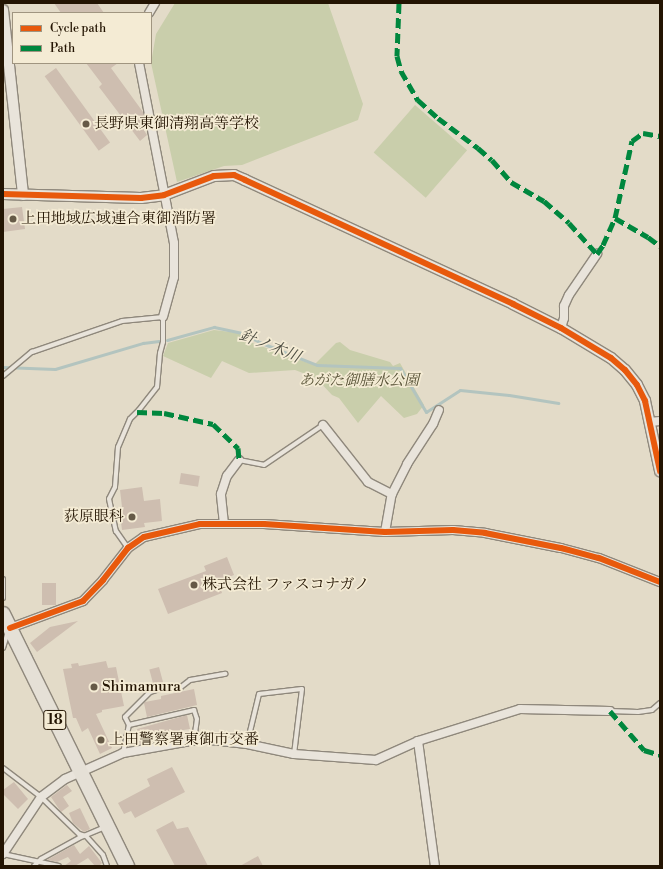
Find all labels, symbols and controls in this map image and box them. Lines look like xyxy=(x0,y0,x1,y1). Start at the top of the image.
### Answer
legend xyxy=(12,12,152,64)
text: Cycle path xyxy=(50,21,106,36)
text: Path xyxy=(50,41,75,56)
place label: 長野県東御清翔高等学校 xyxy=(94,115,259,133)
marker: 長野県東御清翔高等学校 xyxy=(81,119,91,129)
place label: 上田地域広域連合東御消防署 xyxy=(21,210,216,228)
marker: 上田地域広域連合東御消防署 xyxy=(8,214,18,224)
water label: 針ノ木川 xyxy=(237,325,303,367)
park label: あがた御膳水公園 xyxy=(299,372,419,390)
place label: 荻原眼科 xyxy=(64,508,124,526)
marker: 荻原眼科 xyxy=(127,512,137,522)
place label: 株式会社 ファスコナガノ xyxy=(202,576,370,594)
marker: 株式会社 ファスコナガノ xyxy=(189,580,199,590)
place label: Shimamura xyxy=(102,678,181,696)
marker: Shimamura xyxy=(89,682,99,692)
road number: 18 xyxy=(43,708,67,732)
place label: 上田警察署東御市交番 xyxy=(109,731,259,749)
marker: 上田警察署東御市交番 xyxy=(96,735,106,745)

